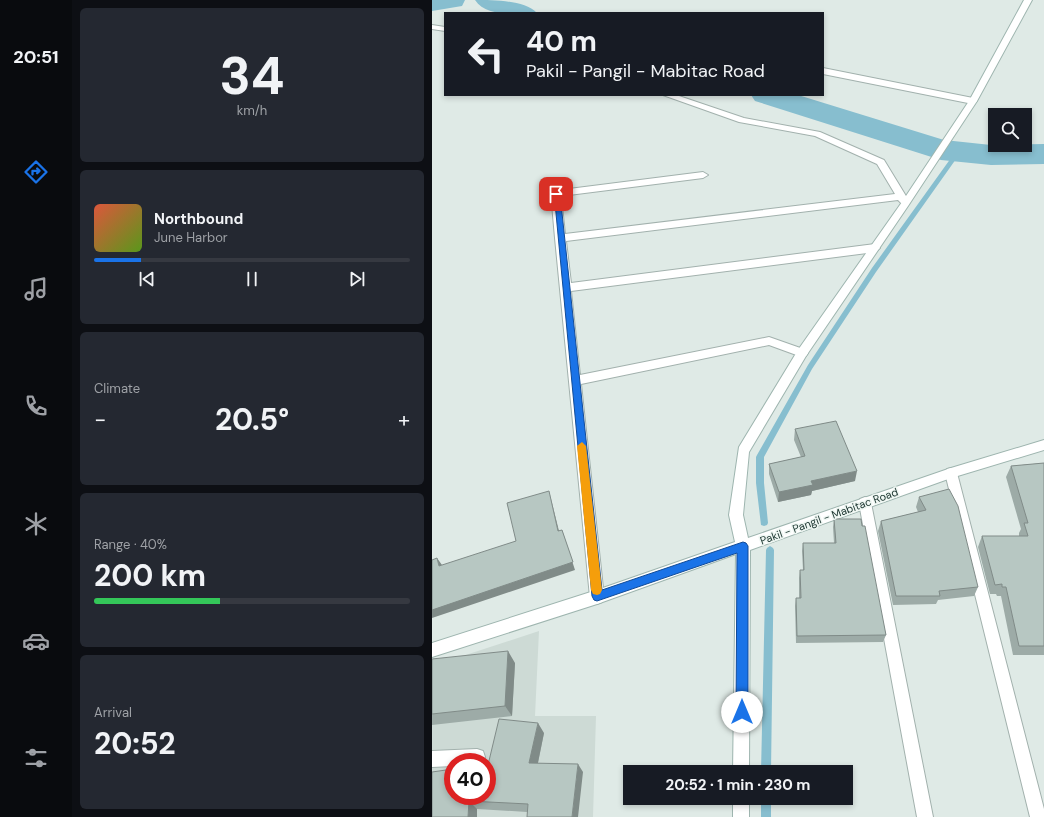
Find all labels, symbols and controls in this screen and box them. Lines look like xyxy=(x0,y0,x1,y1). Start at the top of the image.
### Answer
text: 40 m xyxy=(526,23,597,60)
icon: left xyxy=(460,28,512,80)
text: 34 xyxy=(219,42,285,110)
text: 20:51 xyxy=(13,45,59,69)
text: Pakil - Pangil - Mabitac Road xyxy=(526,59,765,83)
text: km/h xyxy=(237,102,267,119)
map controls xyxy=(988,108,1032,152)
button: search xyxy=(988,108,1032,152)
icon: directions xyxy=(22,158,50,186)
pin xyxy=(539,177,573,211)
icon: arrive xyxy=(545,183,567,205)
text: Northbound xyxy=(154,209,243,229)
text: June Harbor xyxy=(154,229,228,246)
icon: previous xyxy=(136,268,158,290)
icon: pause xyxy=(241,268,263,290)
icon: next xyxy=(346,268,368,290)
icon: music xyxy=(22,275,50,303)
text: Climate xyxy=(94,380,140,397)
icon: phone xyxy=(22,392,50,420)
text: 20.5° xyxy=(215,400,289,439)
text: − xyxy=(94,405,106,434)
text: + xyxy=(398,405,410,434)
street label: Pakil - Pangil - Mabitac Road xyxy=(758,484,900,548)
icon: climate xyxy=(22,510,50,538)
text: Range · 40% xyxy=(94,536,167,553)
text: 200 km xyxy=(94,556,206,595)
icon: car xyxy=(22,627,50,655)
position arrow xyxy=(721,691,763,733)
text: Arrival xyxy=(94,704,132,721)
text: 20:52 xyxy=(94,724,176,763)
icon: filters xyxy=(22,744,50,772)
speed limit sign: 40 xyxy=(444,753,496,805)
text: 20:52 · 1 min · 230 m xyxy=(666,775,810,795)

